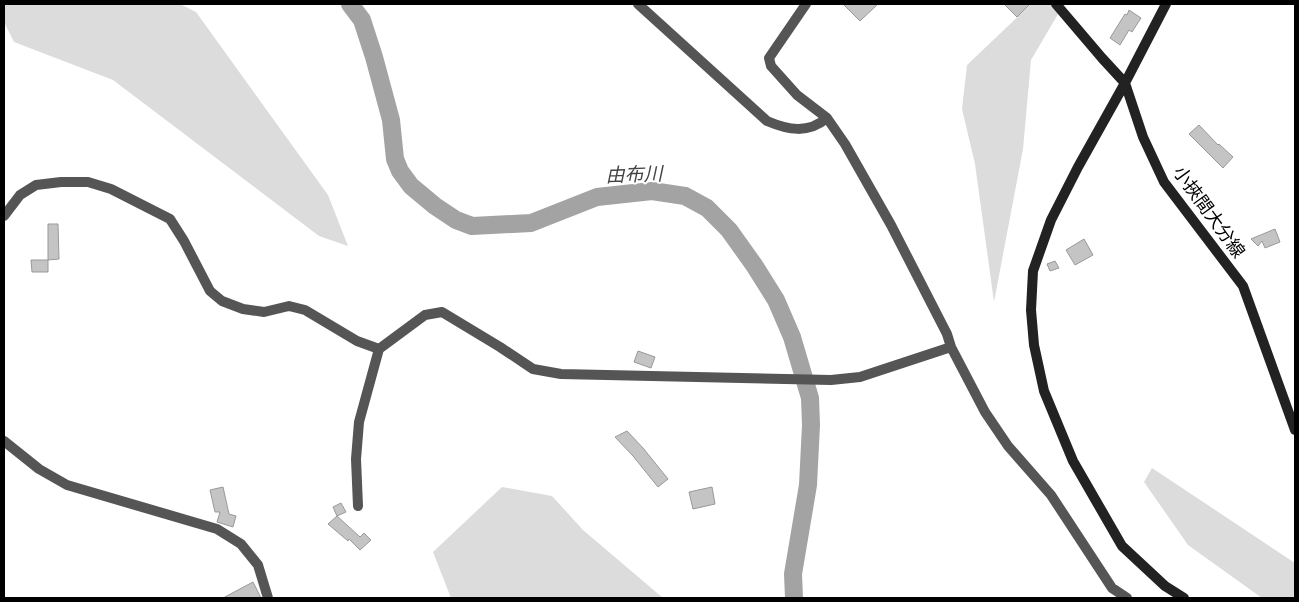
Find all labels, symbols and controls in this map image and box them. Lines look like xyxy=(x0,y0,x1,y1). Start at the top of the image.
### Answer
water label: 由布川 xyxy=(605,162,665,187)
street label: 小挾間大分線 xyxy=(1169,162,1250,262)

